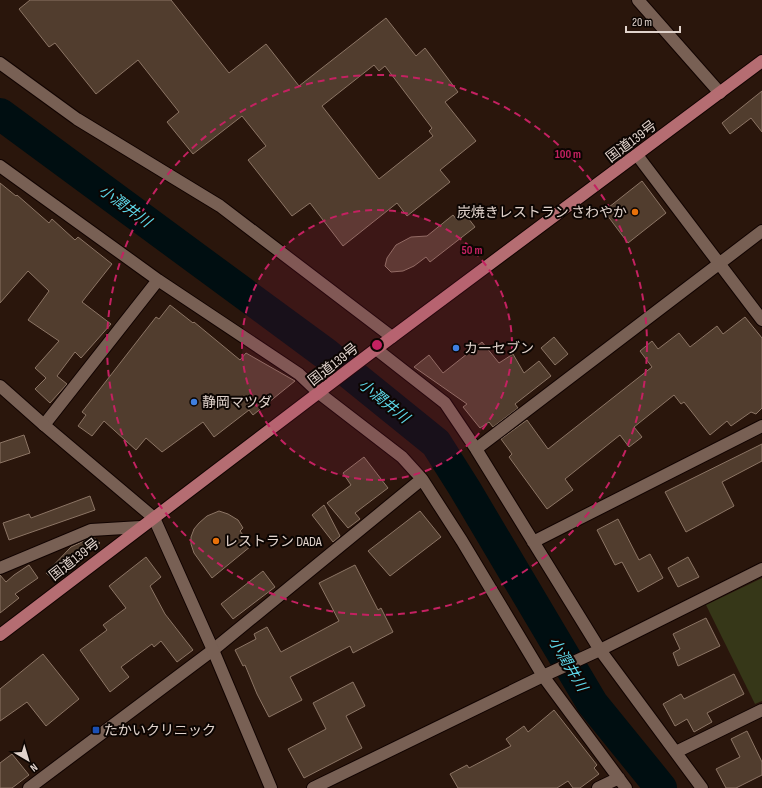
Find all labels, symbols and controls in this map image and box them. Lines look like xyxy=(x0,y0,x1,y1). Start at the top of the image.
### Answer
scale bar xyxy=(626,8,680,34)
text: 20 m xyxy=(632,15,652,30)
street label: 国道139号 xyxy=(603,117,660,166)
text: 100 m xyxy=(555,147,581,162)
water label: 小潤井川 xyxy=(95,181,156,233)
place label: 炭焼きレストラン さわやか xyxy=(457,204,627,221)
marker: 炭焼きレストラン さわやか xyxy=(630,207,640,217)
text: 50 m xyxy=(462,243,482,258)
centre of rings xyxy=(370,338,384,352)
street label: 国道139号 xyxy=(305,340,362,389)
place label: カーセブン xyxy=(464,340,534,357)
marker: カーセブン xyxy=(451,343,461,353)
water label: 小潤井川 xyxy=(354,375,415,429)
place label: 静岡マツダ xyxy=(202,394,272,411)
marker: 静岡マツダ xyxy=(189,397,199,407)
place label: レストラン DADA xyxy=(224,533,323,550)
street label: 国道139号 xyxy=(46,535,103,584)
marker: レストラン DADA xyxy=(211,536,221,546)
water label: 小潤井川 xyxy=(544,634,592,697)
place label: たかいクリニック xyxy=(104,722,216,739)
marker: たかいクリニック xyxy=(91,725,101,735)
north arrow xyxy=(8,740,48,780)
text: N xyxy=(27,761,40,774)

